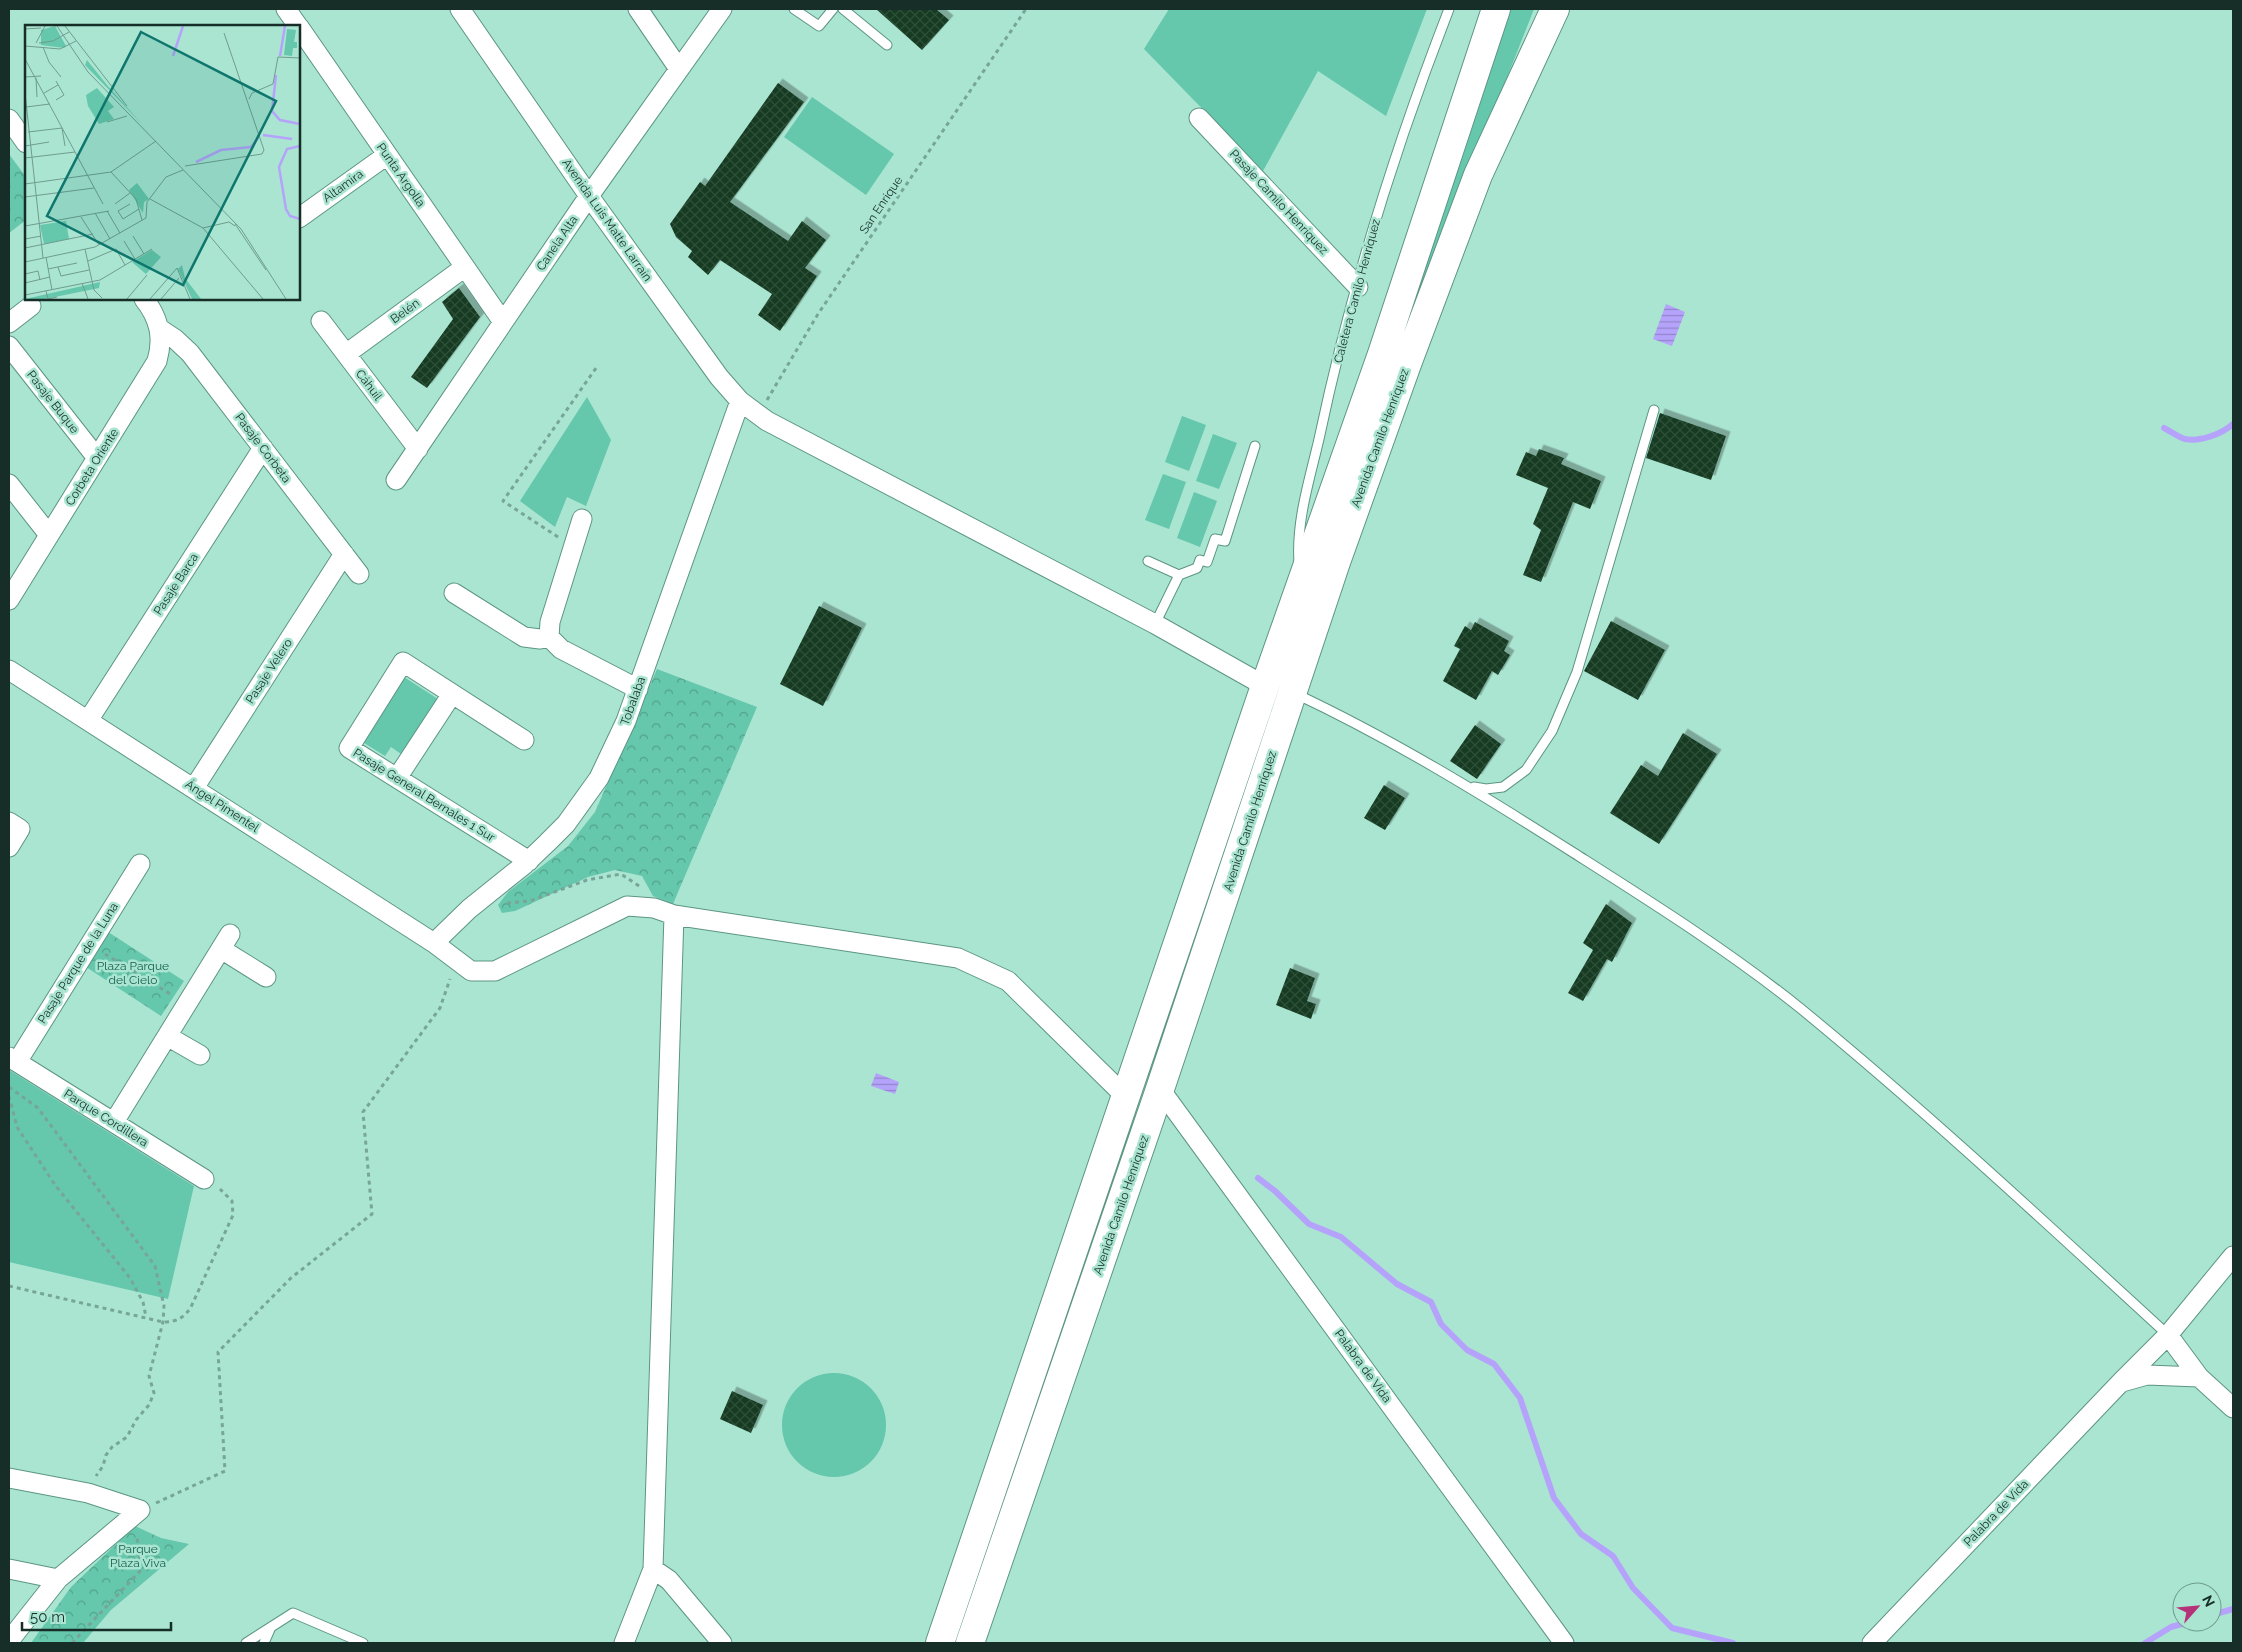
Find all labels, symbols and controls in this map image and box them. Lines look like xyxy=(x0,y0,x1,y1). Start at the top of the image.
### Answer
inset map xyxy=(25,25,300,300)
street label: Punta Argolla xyxy=(374,140,428,210)
street label: Pasaje Camilo Henríquez xyxy=(1227,147,1331,257)
street label: Avenida Luis Matte Larraín xyxy=(559,156,655,284)
street label: Altamira xyxy=(320,167,366,205)
street label: San Enrique xyxy=(857,174,905,236)
street label: Canela Alta xyxy=(534,213,580,273)
street label: Caletera Camilo Henríquez xyxy=(1331,217,1383,365)
street label: Belén xyxy=(388,296,422,326)
street label: Cáhuil xyxy=(353,367,385,404)
street label: Avenida Camilo Henríquez xyxy=(1348,367,1412,509)
street label: Pasaje Buque xyxy=(24,368,82,436)
street label: Pasaje Corbeta xyxy=(232,410,294,486)
street label: Corbeta Oriente xyxy=(63,426,121,508)
street label: Pasaje Barca xyxy=(151,551,201,617)
street label: Pasaje Velero xyxy=(243,636,295,706)
street label: Tobalaba xyxy=(618,675,648,727)
street label: Pasaje General Bernales 1 Sur xyxy=(351,746,498,845)
street label: Avenida Camilo Henríquez xyxy=(1221,749,1279,893)
street label: Ángel Pimentel xyxy=(183,777,262,835)
street label: Pasaje Parque de la Luna xyxy=(35,900,121,1026)
park label: Plaza Parque del Cielo xyxy=(97,959,169,987)
street label: Parque Cordillera xyxy=(61,1087,151,1149)
street label: Avenida Camilo Henríquez xyxy=(1091,1133,1151,1277)
street label: Palabra de Vida xyxy=(1332,1327,1394,1405)
street label: Palabra de Vida xyxy=(1961,1477,2031,1549)
park label: Parque Plaza Viva xyxy=(110,1542,166,1570)
north arrow xyxy=(2172,1582,2222,1632)
text: N xyxy=(2199,1593,2218,1609)
scale bar xyxy=(22,1600,171,1632)
text: 50 m xyxy=(30,1608,65,1626)

